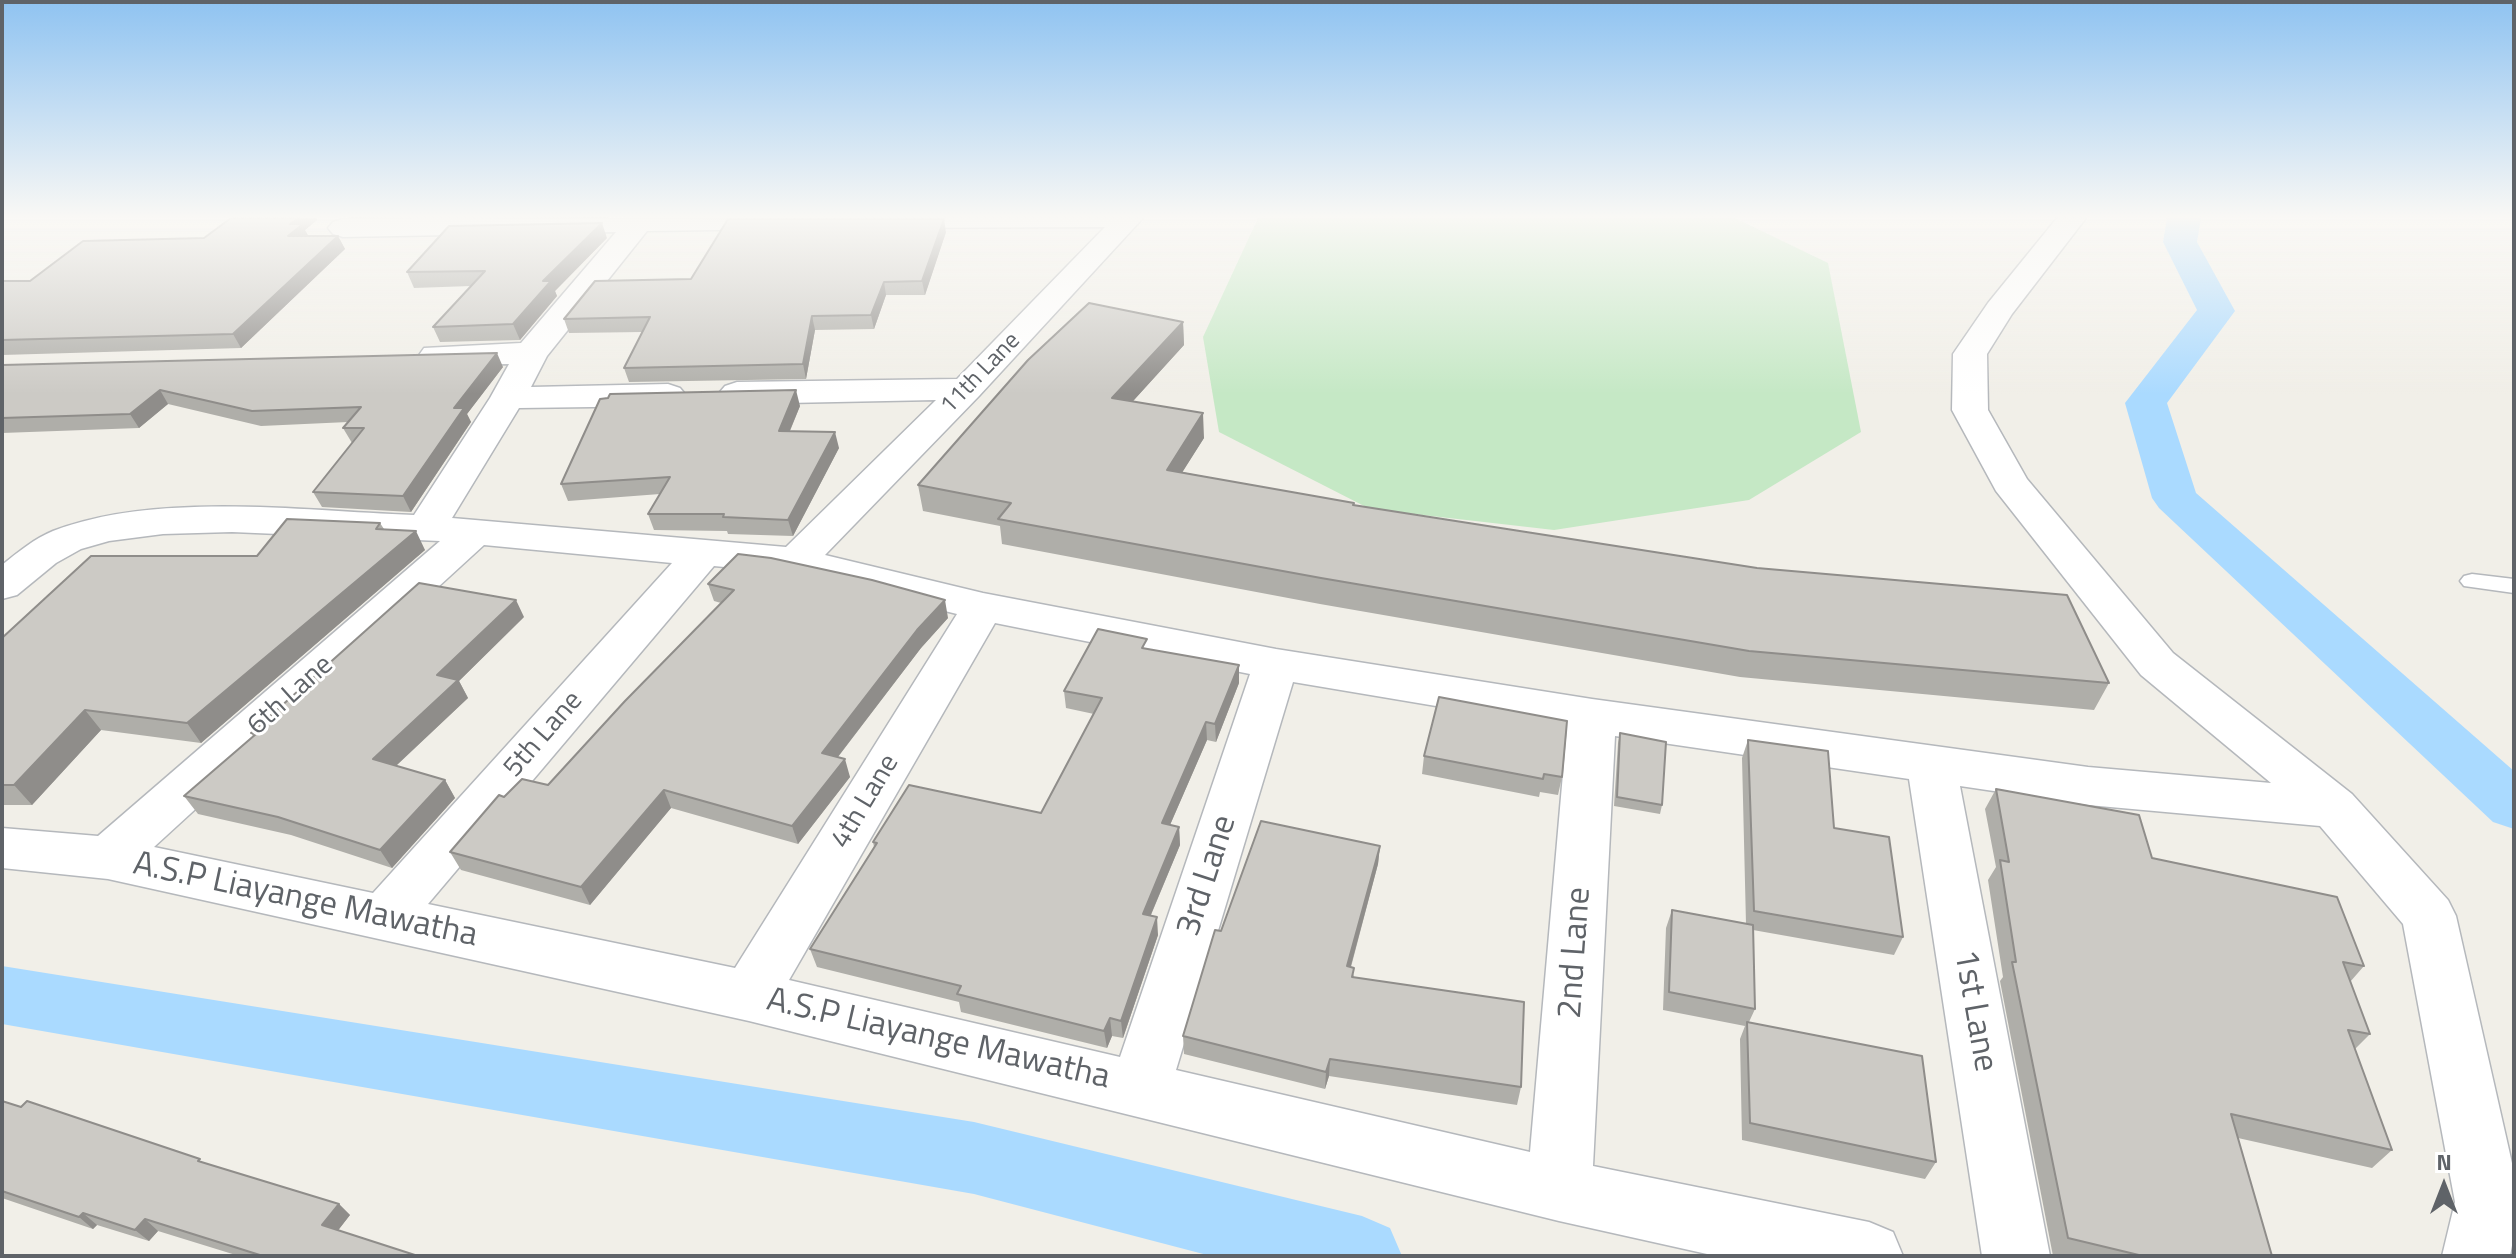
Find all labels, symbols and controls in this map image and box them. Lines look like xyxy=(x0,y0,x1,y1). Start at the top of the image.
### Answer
street label: 11th Lane xyxy=(935,327,1027,421)
street label: 6th Lane xyxy=(241,649,341,743)
street label: 5th Lane xyxy=(497,685,591,785)
street label: 4th Lane xyxy=(825,749,907,855)
street label: 3rd Lane xyxy=(1169,810,1247,942)
street label: A.S.P Liayange Mawatha xyxy=(129,845,481,957)
street label: 2nd Lane xyxy=(1551,886,1601,1020)
street label: 1st Lane xyxy=(1943,947,2005,1075)
street label: A.S.P Liayange Mawatha xyxy=(763,981,1113,1099)
text: N xyxy=(2436,1145,2452,1179)
north arrow xyxy=(2404,1146,2484,1226)

